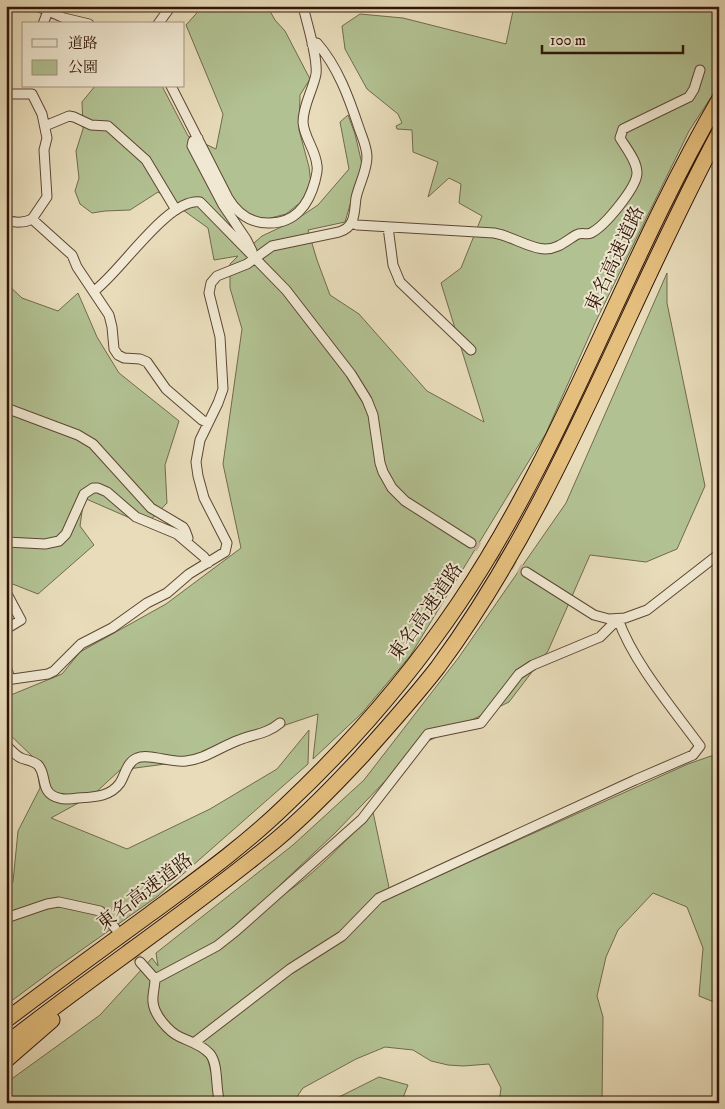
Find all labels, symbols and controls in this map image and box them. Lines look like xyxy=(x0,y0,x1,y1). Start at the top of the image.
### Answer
legend xyxy=(22,22,185,88)
scale bar xyxy=(542,22,684,54)
text: 100 m xyxy=(550,31,586,50)
text: 道路 xyxy=(68,34,98,53)
text: 公園 xyxy=(68,58,98,77)
street label: 東名高速道路 xyxy=(580,202,650,316)
street label: 東名高速道路 xyxy=(384,559,468,665)
street label: 東名高速道路 xyxy=(93,849,197,935)

